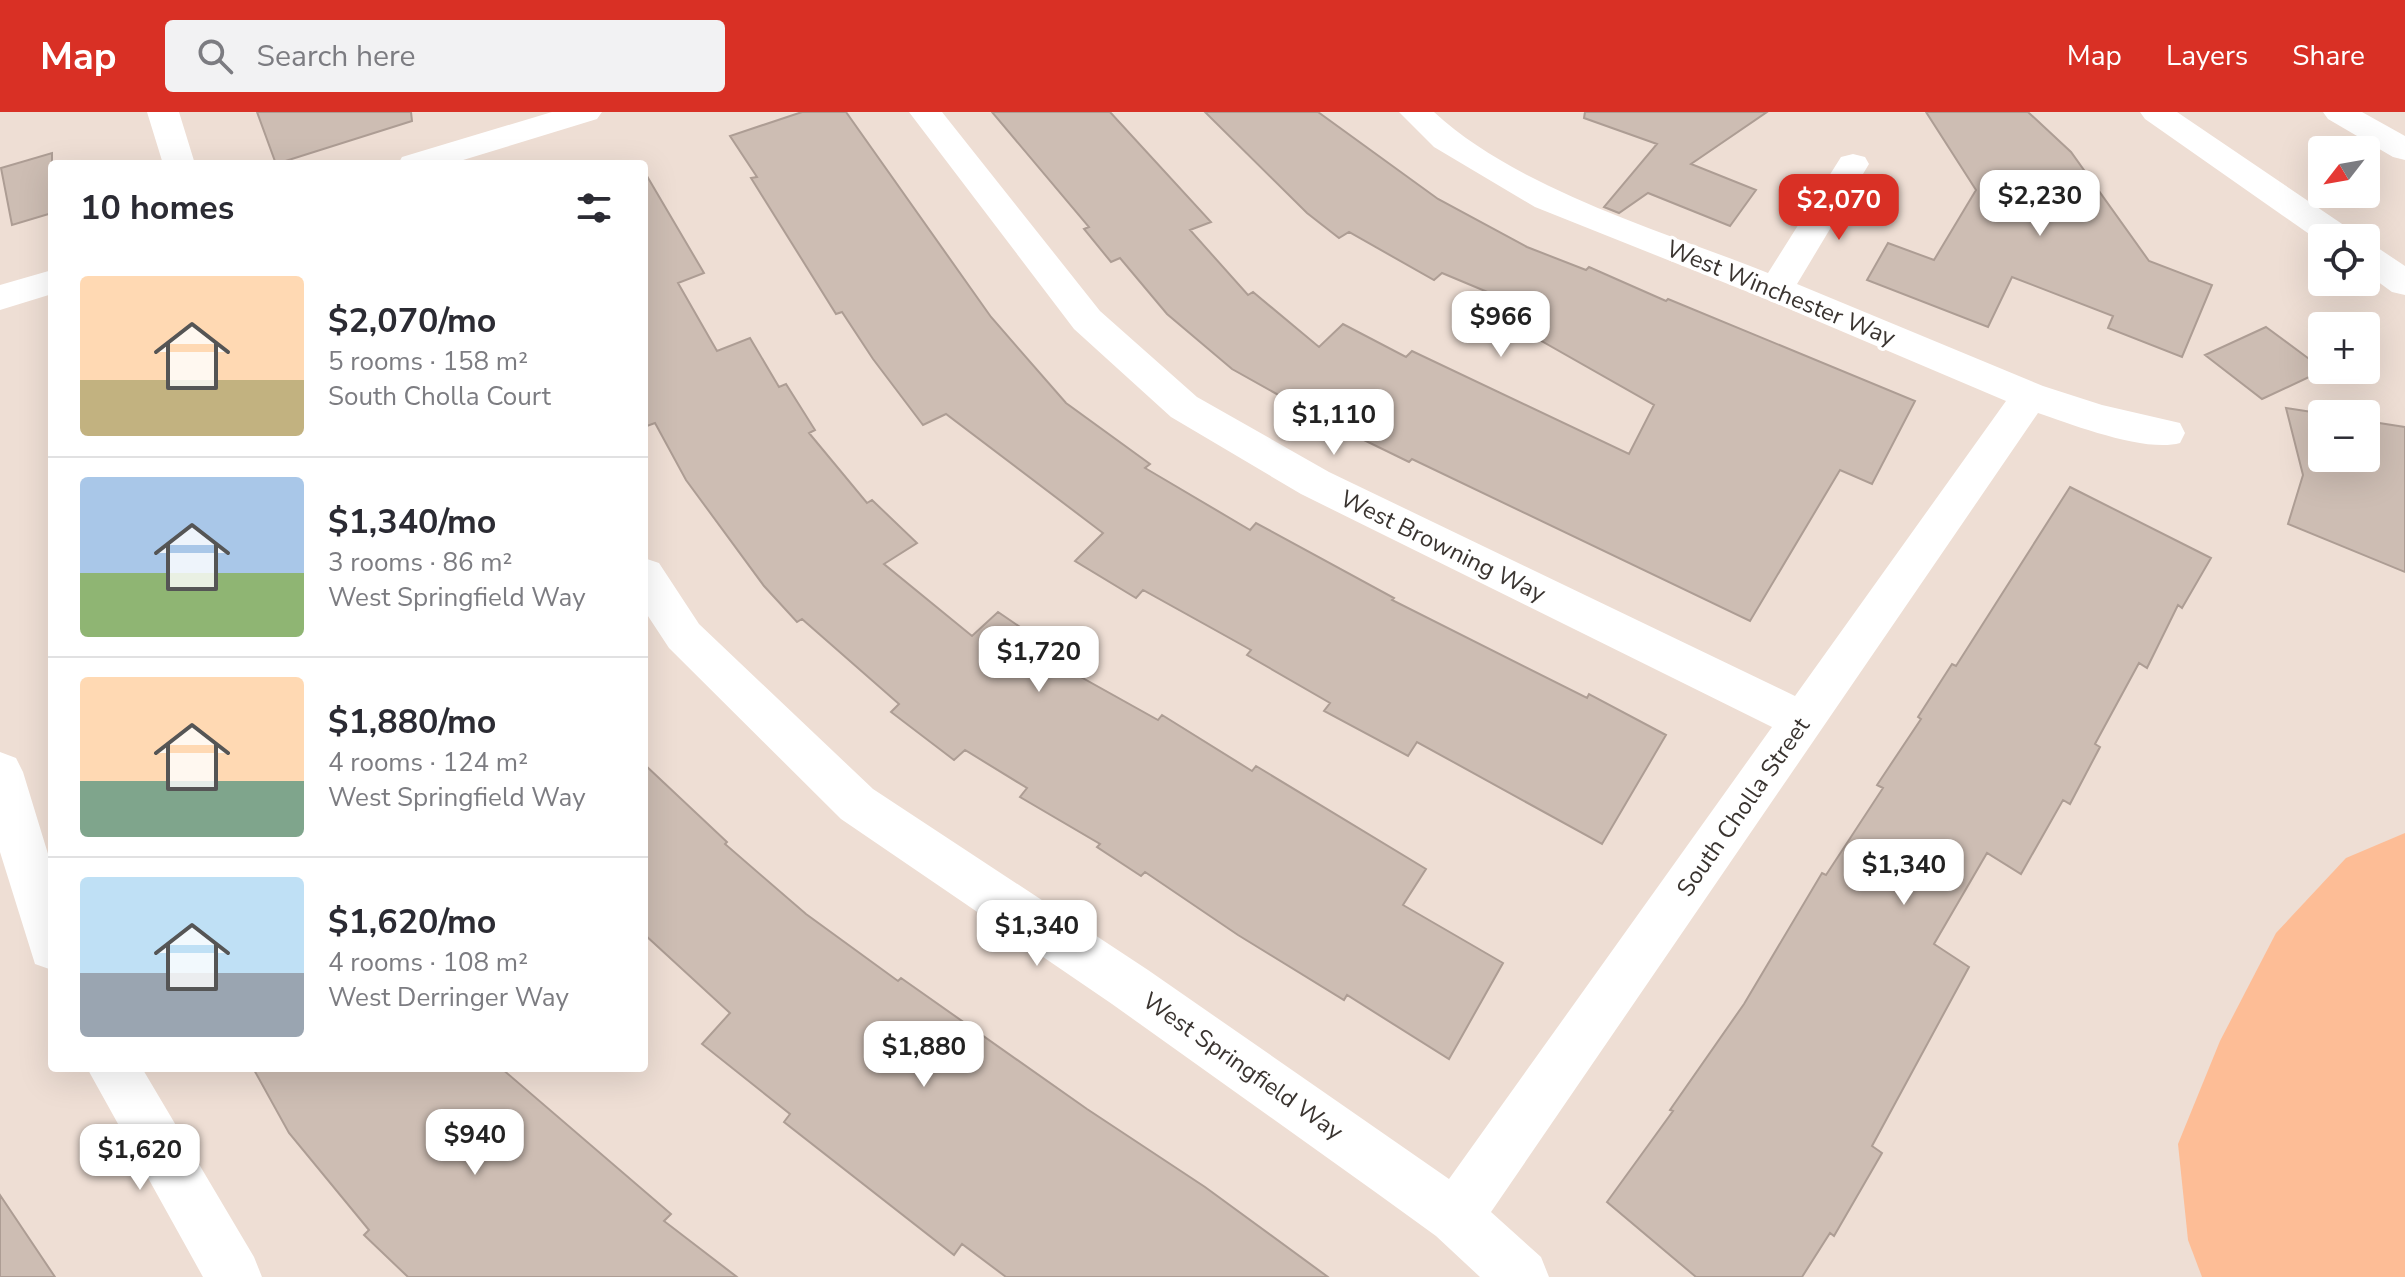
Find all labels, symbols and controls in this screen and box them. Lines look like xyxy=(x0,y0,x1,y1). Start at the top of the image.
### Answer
search box xyxy=(165,20,725,92)
text: Map xyxy=(40,31,117,82)
icon: search xyxy=(193,34,237,78)
text: Search here xyxy=(257,36,416,77)
text: Map xyxy=(2067,37,2122,75)
text: Layers xyxy=(2166,37,2248,75)
text: Share xyxy=(2292,37,2365,75)
north arrow xyxy=(2308,136,2380,208)
map controls xyxy=(2308,136,2380,472)
pin: $2,230 xyxy=(1975,170,2105,238)
pin: $2,070 xyxy=(1774,174,1904,242)
text: $2,230 xyxy=(1998,178,2082,213)
text: $2,070 xyxy=(1797,182,1881,217)
text: 10 homes xyxy=(80,185,234,231)
icon: filters xyxy=(572,186,616,230)
button: locate xyxy=(2308,224,2380,296)
street label: West Winchester Way xyxy=(1662,232,1901,354)
pin: $966 xyxy=(1454,291,1548,359)
text: $2,070/mo xyxy=(328,298,496,344)
text: $966 xyxy=(1470,299,1532,334)
icon: home xyxy=(144,308,240,404)
button: + xyxy=(2308,312,2380,384)
text: 5 rooms · 158 m² xyxy=(328,344,528,379)
text: South Cholla Court xyxy=(328,379,551,414)
pin: $1,110 xyxy=(1269,389,1399,457)
text: $1,110 xyxy=(1292,397,1376,432)
button: − xyxy=(2308,400,2380,472)
street label: West Browning Way xyxy=(1335,482,1552,610)
text: $1,340/mo xyxy=(328,499,496,545)
icon: home xyxy=(144,509,240,605)
text: 3 rooms · 86 m² xyxy=(328,545,512,580)
text: West Springfield Way xyxy=(328,580,586,615)
pin: $1,720 xyxy=(974,626,1104,694)
text: $1,720 xyxy=(997,634,1081,669)
text: $1,880/mo xyxy=(328,699,496,745)
icon: home xyxy=(144,709,240,805)
street label: South Cholla Street xyxy=(1669,711,1817,903)
text: 4 rooms · 124 m² xyxy=(328,745,528,780)
text: West Springfield Way xyxy=(328,780,586,815)
pin: $1,340 xyxy=(1839,839,1969,907)
text: $1,340 xyxy=(1862,847,1946,882)
text: $1,620/mo xyxy=(328,899,496,945)
pin: $1,340 xyxy=(972,900,1102,968)
text: $1,340 xyxy=(995,908,1079,943)
icon: home xyxy=(144,909,240,1005)
text: 4 rooms · 108 m² xyxy=(328,945,528,980)
text: West Derringer Way xyxy=(328,980,569,1015)
street label: West Springfield Way xyxy=(1136,985,1350,1148)
pin: $1,880 xyxy=(859,1021,989,1089)
text: $1,880 xyxy=(882,1029,966,1064)
pin: $940 xyxy=(428,1109,522,1177)
text: $940 xyxy=(444,1117,506,1152)
pin: $1,620 xyxy=(75,1124,205,1192)
text: $1,620 xyxy=(98,1132,182,1167)

